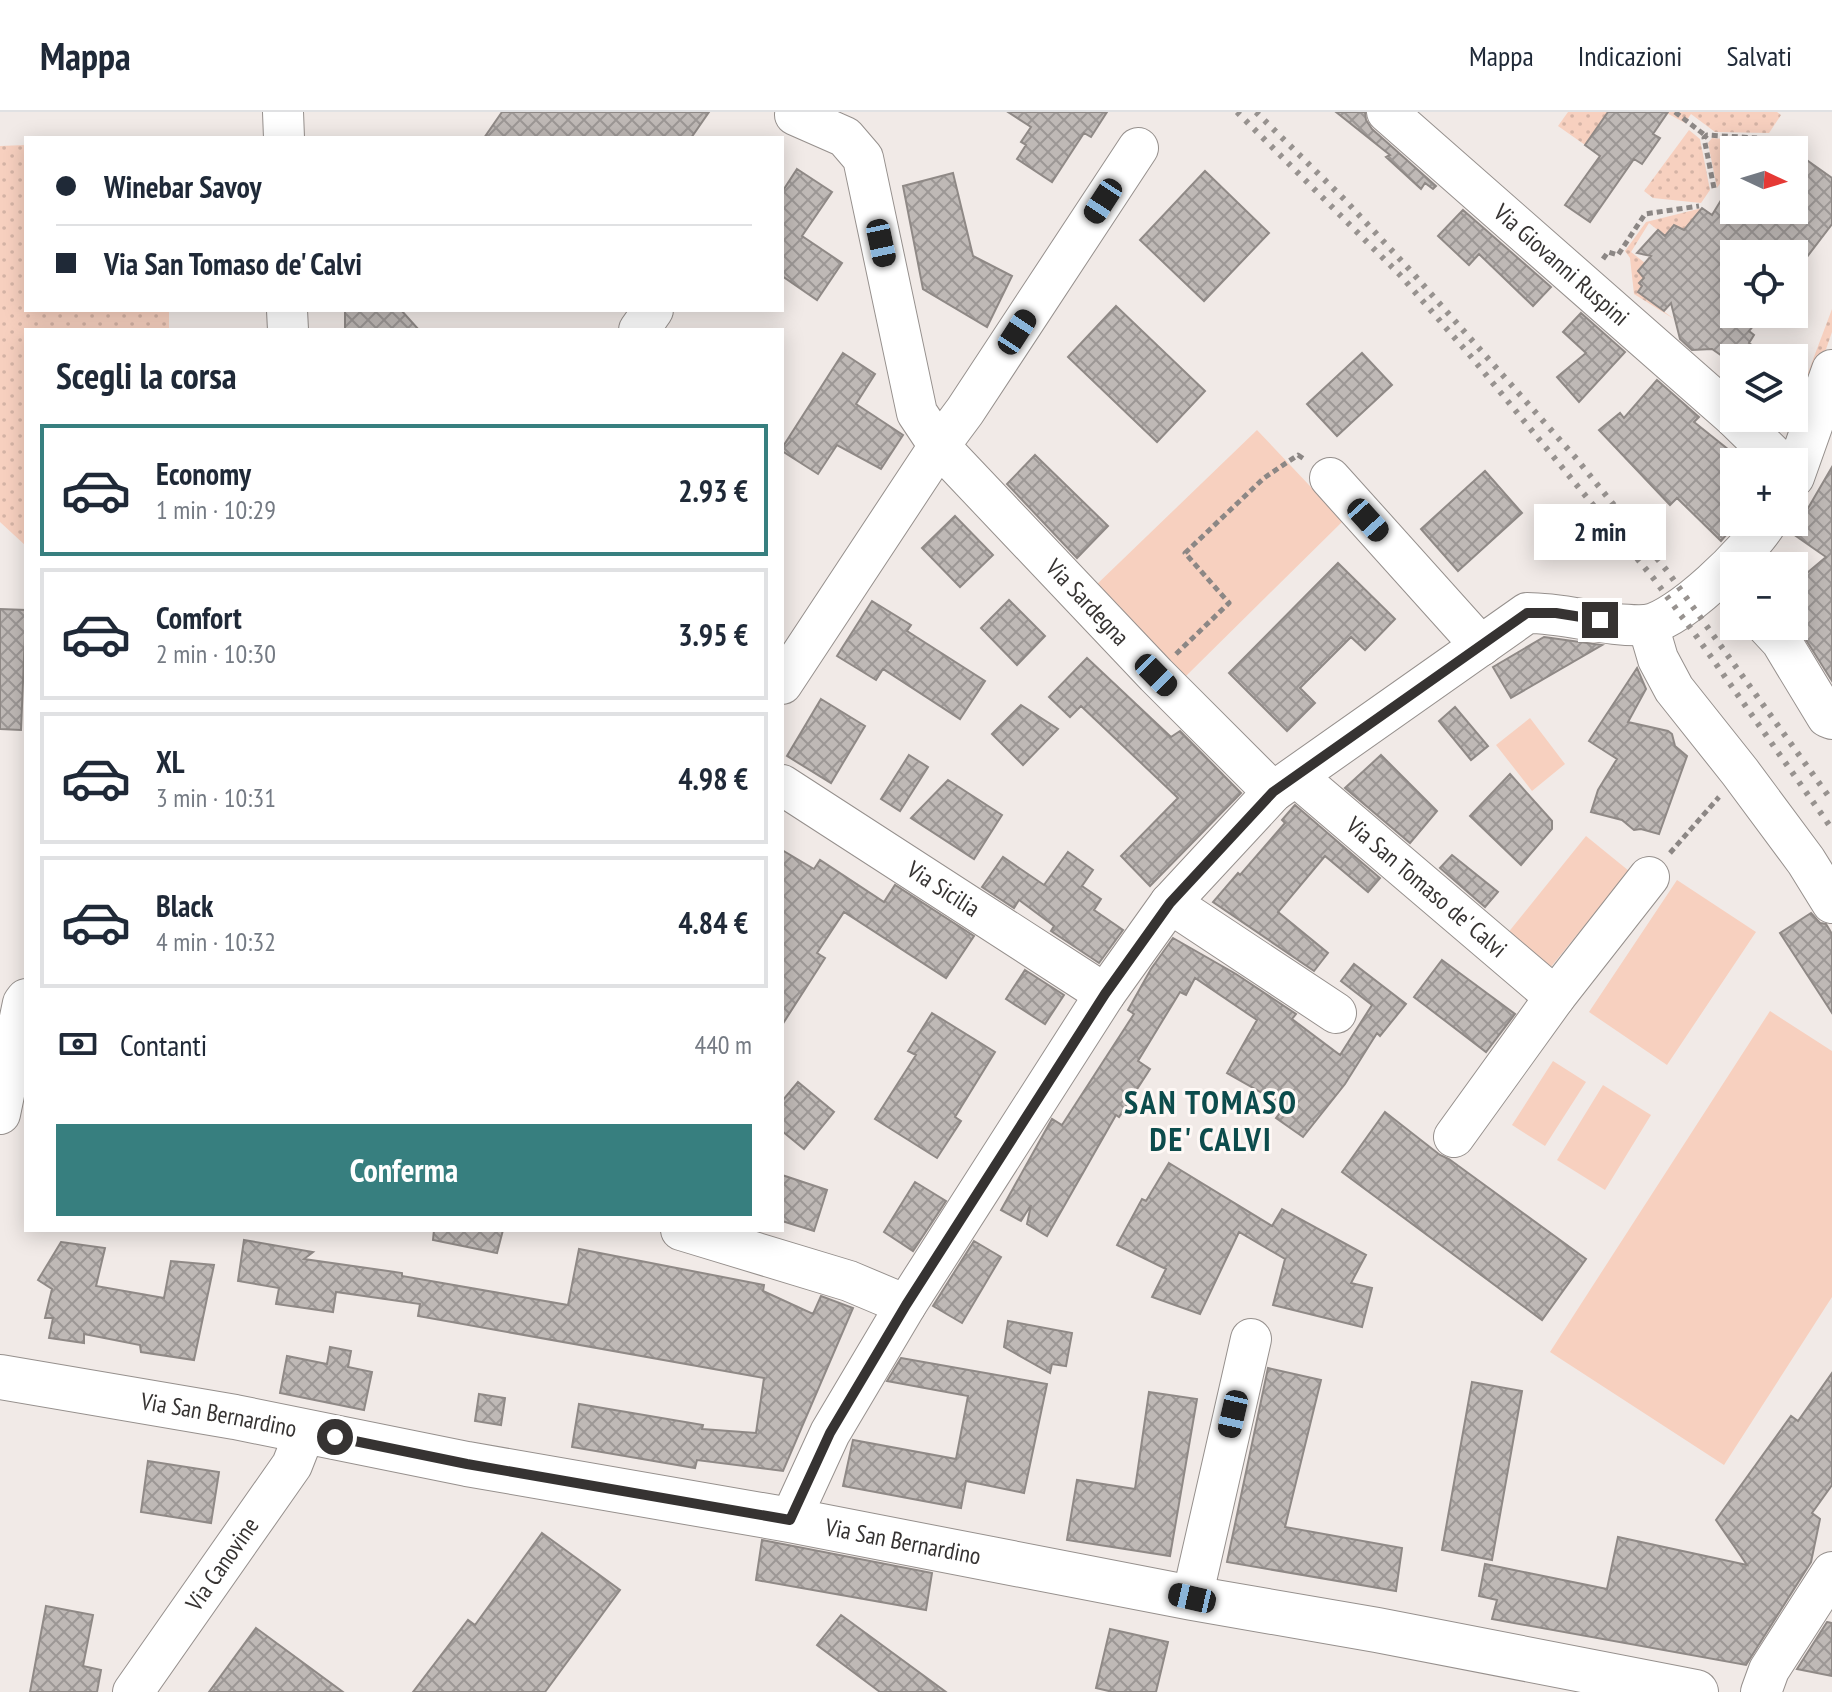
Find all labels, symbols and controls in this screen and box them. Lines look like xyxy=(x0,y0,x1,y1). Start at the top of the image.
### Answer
text: Mappa xyxy=(40,31,131,80)
text: Mappa xyxy=(1469,37,1534,74)
text: Indicazioni xyxy=(1578,37,1682,74)
text: Salvati xyxy=(1726,37,1792,74)
north arrow xyxy=(1720,136,1808,224)
map controls xyxy=(1720,136,1808,640)
text: Winebar Savoy xyxy=(104,167,262,206)
car xyxy=(1080,174,1126,228)
street label: Via Giovanni Ruspini xyxy=(1487,196,1636,333)
car xyxy=(864,217,898,269)
button: locate xyxy=(1720,240,1808,328)
text: Via San Tomaso de' Calvi xyxy=(104,244,362,283)
car xyxy=(994,305,1040,359)
button: layers xyxy=(1720,344,1808,432)
text: Scegli la corsa xyxy=(56,352,237,399)
button: + xyxy=(1720,448,1808,536)
icon: car xyxy=(60,454,132,526)
text: Economy xyxy=(156,454,251,493)
text: 2.93 € xyxy=(678,471,748,510)
text: 1 min · 10:29 xyxy=(156,493,276,526)
car xyxy=(1343,494,1393,546)
callout: 2 min xyxy=(1534,504,1666,560)
text: 2 min xyxy=(1574,515,1626,548)
street label: Via Sardegna xyxy=(1039,552,1136,652)
button: − xyxy=(1720,552,1808,640)
icon: car xyxy=(60,598,132,670)
text: Comfort xyxy=(156,598,242,637)
route end xyxy=(1582,602,1618,638)
text: 3.95 € xyxy=(678,615,748,654)
text: 2 min · 10:30 xyxy=(156,637,276,670)
car xyxy=(1131,650,1181,700)
icon: car xyxy=(60,742,132,814)
text: XL xyxy=(156,742,185,781)
text: 4.98 € xyxy=(678,759,748,798)
text: 3 min · 10:31 xyxy=(156,781,276,814)
street label: Via San Tomaso de' Calvi xyxy=(1339,809,1513,964)
street label: Via Sicilia xyxy=(900,853,986,924)
icon: car xyxy=(60,886,132,958)
text: Black xyxy=(156,886,213,925)
text: 4.84 € xyxy=(678,903,748,942)
text: 4 min · 10:32 xyxy=(156,925,276,958)
icon: cash xyxy=(56,1022,100,1066)
text: Contanti xyxy=(120,1025,207,1064)
text: 440 m xyxy=(694,1028,752,1061)
district label: SAN TOMASO DE' CALVI xyxy=(1124,1081,1298,1160)
button: Conferma xyxy=(56,1124,752,1216)
street label: Via San Bernardino xyxy=(138,1385,299,1444)
car xyxy=(1216,1388,1250,1440)
route start xyxy=(317,1419,353,1455)
street label: Via Canovine xyxy=(178,1511,265,1617)
street label: Via San Bernardino xyxy=(822,1511,983,1572)
car xyxy=(1166,1581,1218,1615)

